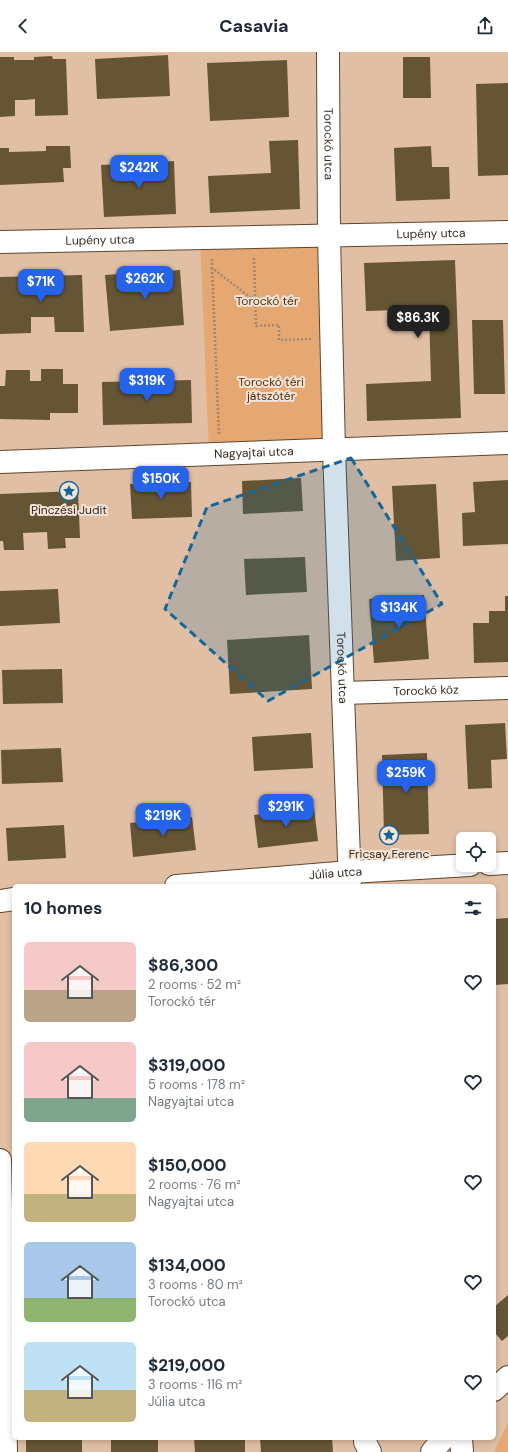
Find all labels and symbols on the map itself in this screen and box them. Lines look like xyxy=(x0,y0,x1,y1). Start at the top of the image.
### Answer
street label: Torockó utca xyxy=(320,108,337,180)
pin: $242K xyxy=(111,155,167,189)
street label: Lupény utca xyxy=(396,225,466,242)
street label: Lupény utca xyxy=(65,231,135,249)
pin: $262K xyxy=(117,266,173,300)
pin: $71K xyxy=(17,269,65,303)
park label: Torockó tér xyxy=(236,293,299,309)
pin: $86.3K xyxy=(385,305,451,339)
pin: $319K xyxy=(119,368,175,402)
park label: Torockó téri játszótér xyxy=(238,374,304,404)
street label: Nagyajtai utca xyxy=(214,443,294,462)
pin: $150K xyxy=(133,466,189,500)
place icon: Pinczési Judit xyxy=(58,480,80,502)
place label: Pinczési Judit xyxy=(31,502,107,518)
pin: $134K xyxy=(371,595,427,629)
street label: Torockó utca xyxy=(333,632,351,704)
street label: Torockó köz xyxy=(393,682,459,699)
pin: $259K xyxy=(378,760,434,794)
pin: $291K xyxy=(258,794,314,828)
pin: $219K xyxy=(135,803,191,837)
place icon: Fricsay Ferenc xyxy=(378,824,400,846)
place label: Fricsay Ferenc xyxy=(349,846,429,862)
street label: Júlia utca xyxy=(308,863,362,883)

